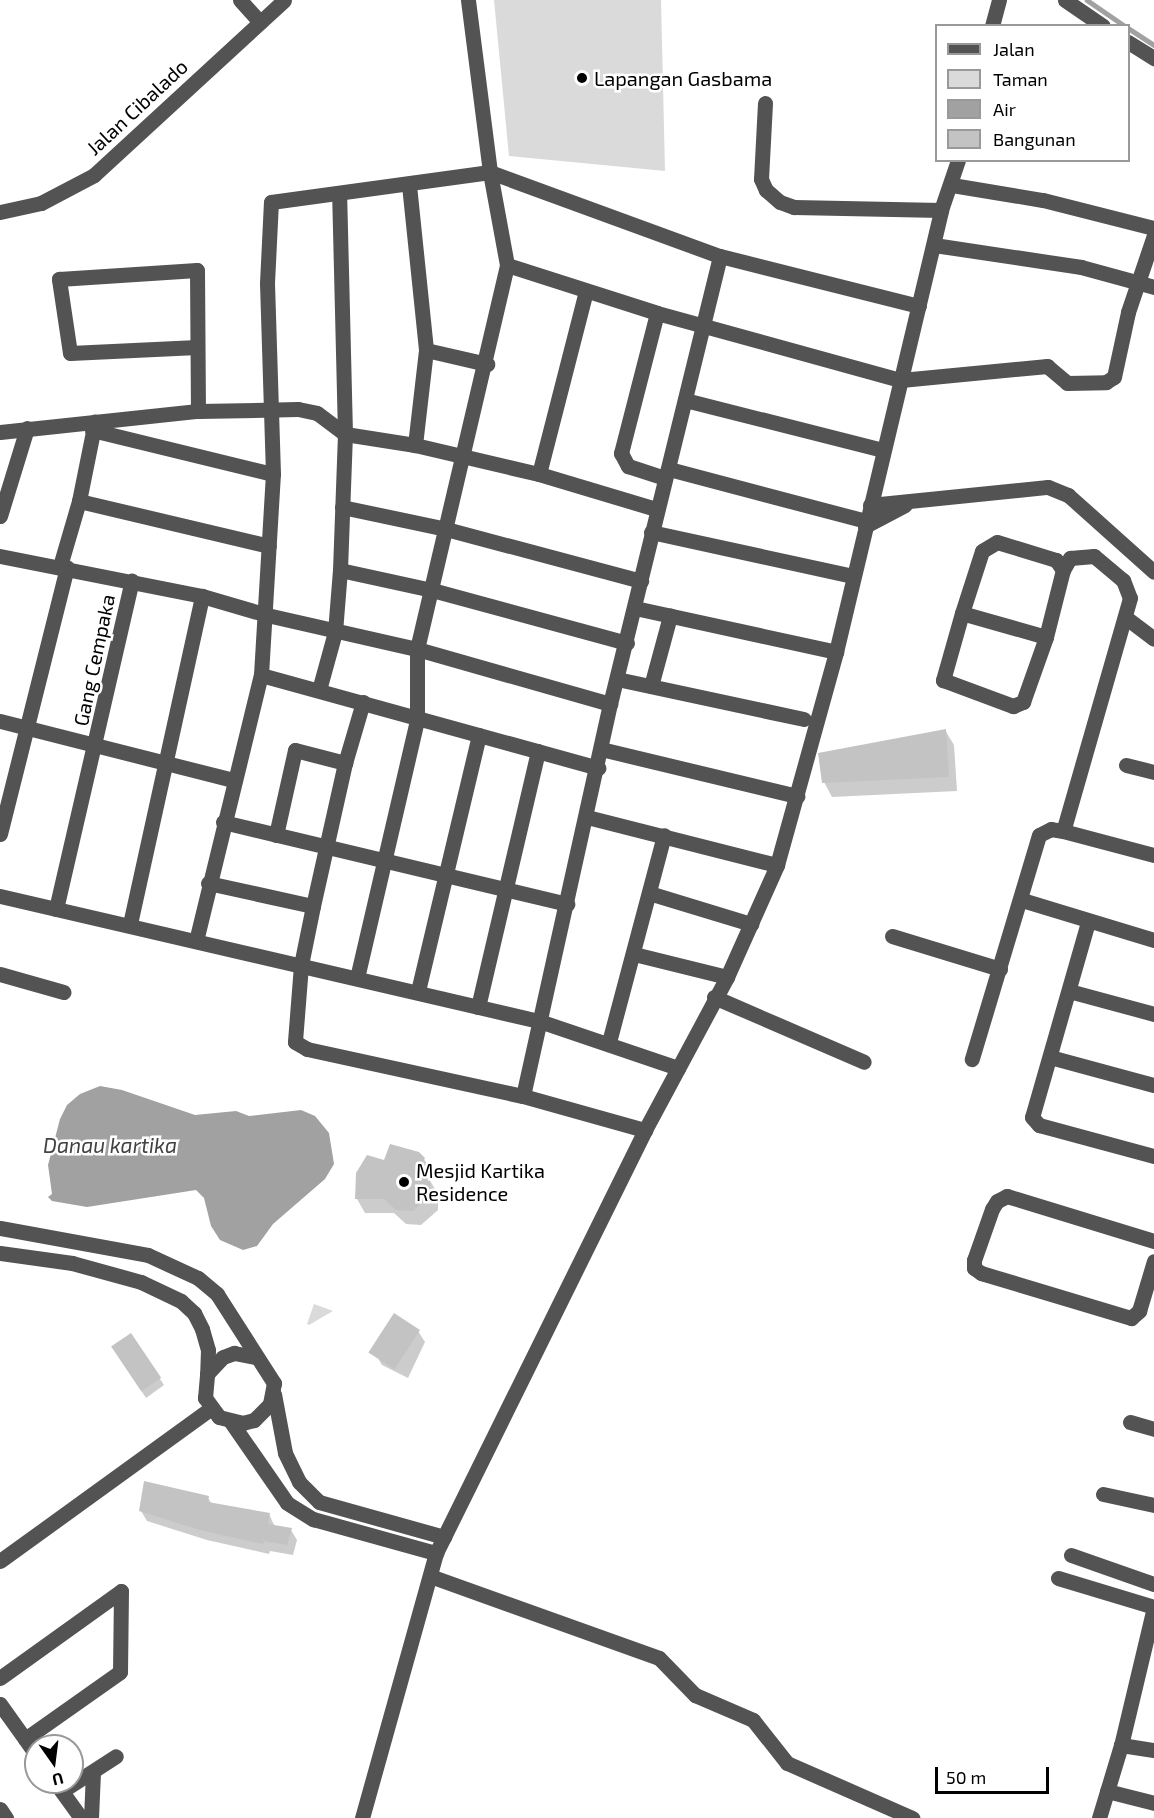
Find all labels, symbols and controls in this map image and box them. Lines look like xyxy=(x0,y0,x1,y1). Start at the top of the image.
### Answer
legend xyxy=(935,24,1130,162)
text: Jalan xyxy=(993,38,1035,60)
street label: Jalan Cibalado xyxy=(82,54,192,160)
place label: Lapangan Gasbama xyxy=(594,66,772,90)
text: Taman xyxy=(993,68,1048,90)
marker: Lapangan Gasbama xyxy=(575,71,589,85)
text: Air xyxy=(993,98,1016,120)
text: Bangunan xyxy=(993,128,1076,150)
street label: Gang Cempaka xyxy=(68,592,120,728)
water label: Danau kartika xyxy=(43,1132,177,1158)
place label: Mesjid Kartika Residence xyxy=(416,1158,545,1205)
marker: Mesjid Kartika Residence xyxy=(397,1175,411,1189)
north arrow xyxy=(24,1734,84,1794)
scale bar xyxy=(938,1755,1052,1793)
text: 50 m xyxy=(946,1766,986,1788)
text: U xyxy=(50,1769,66,1791)

